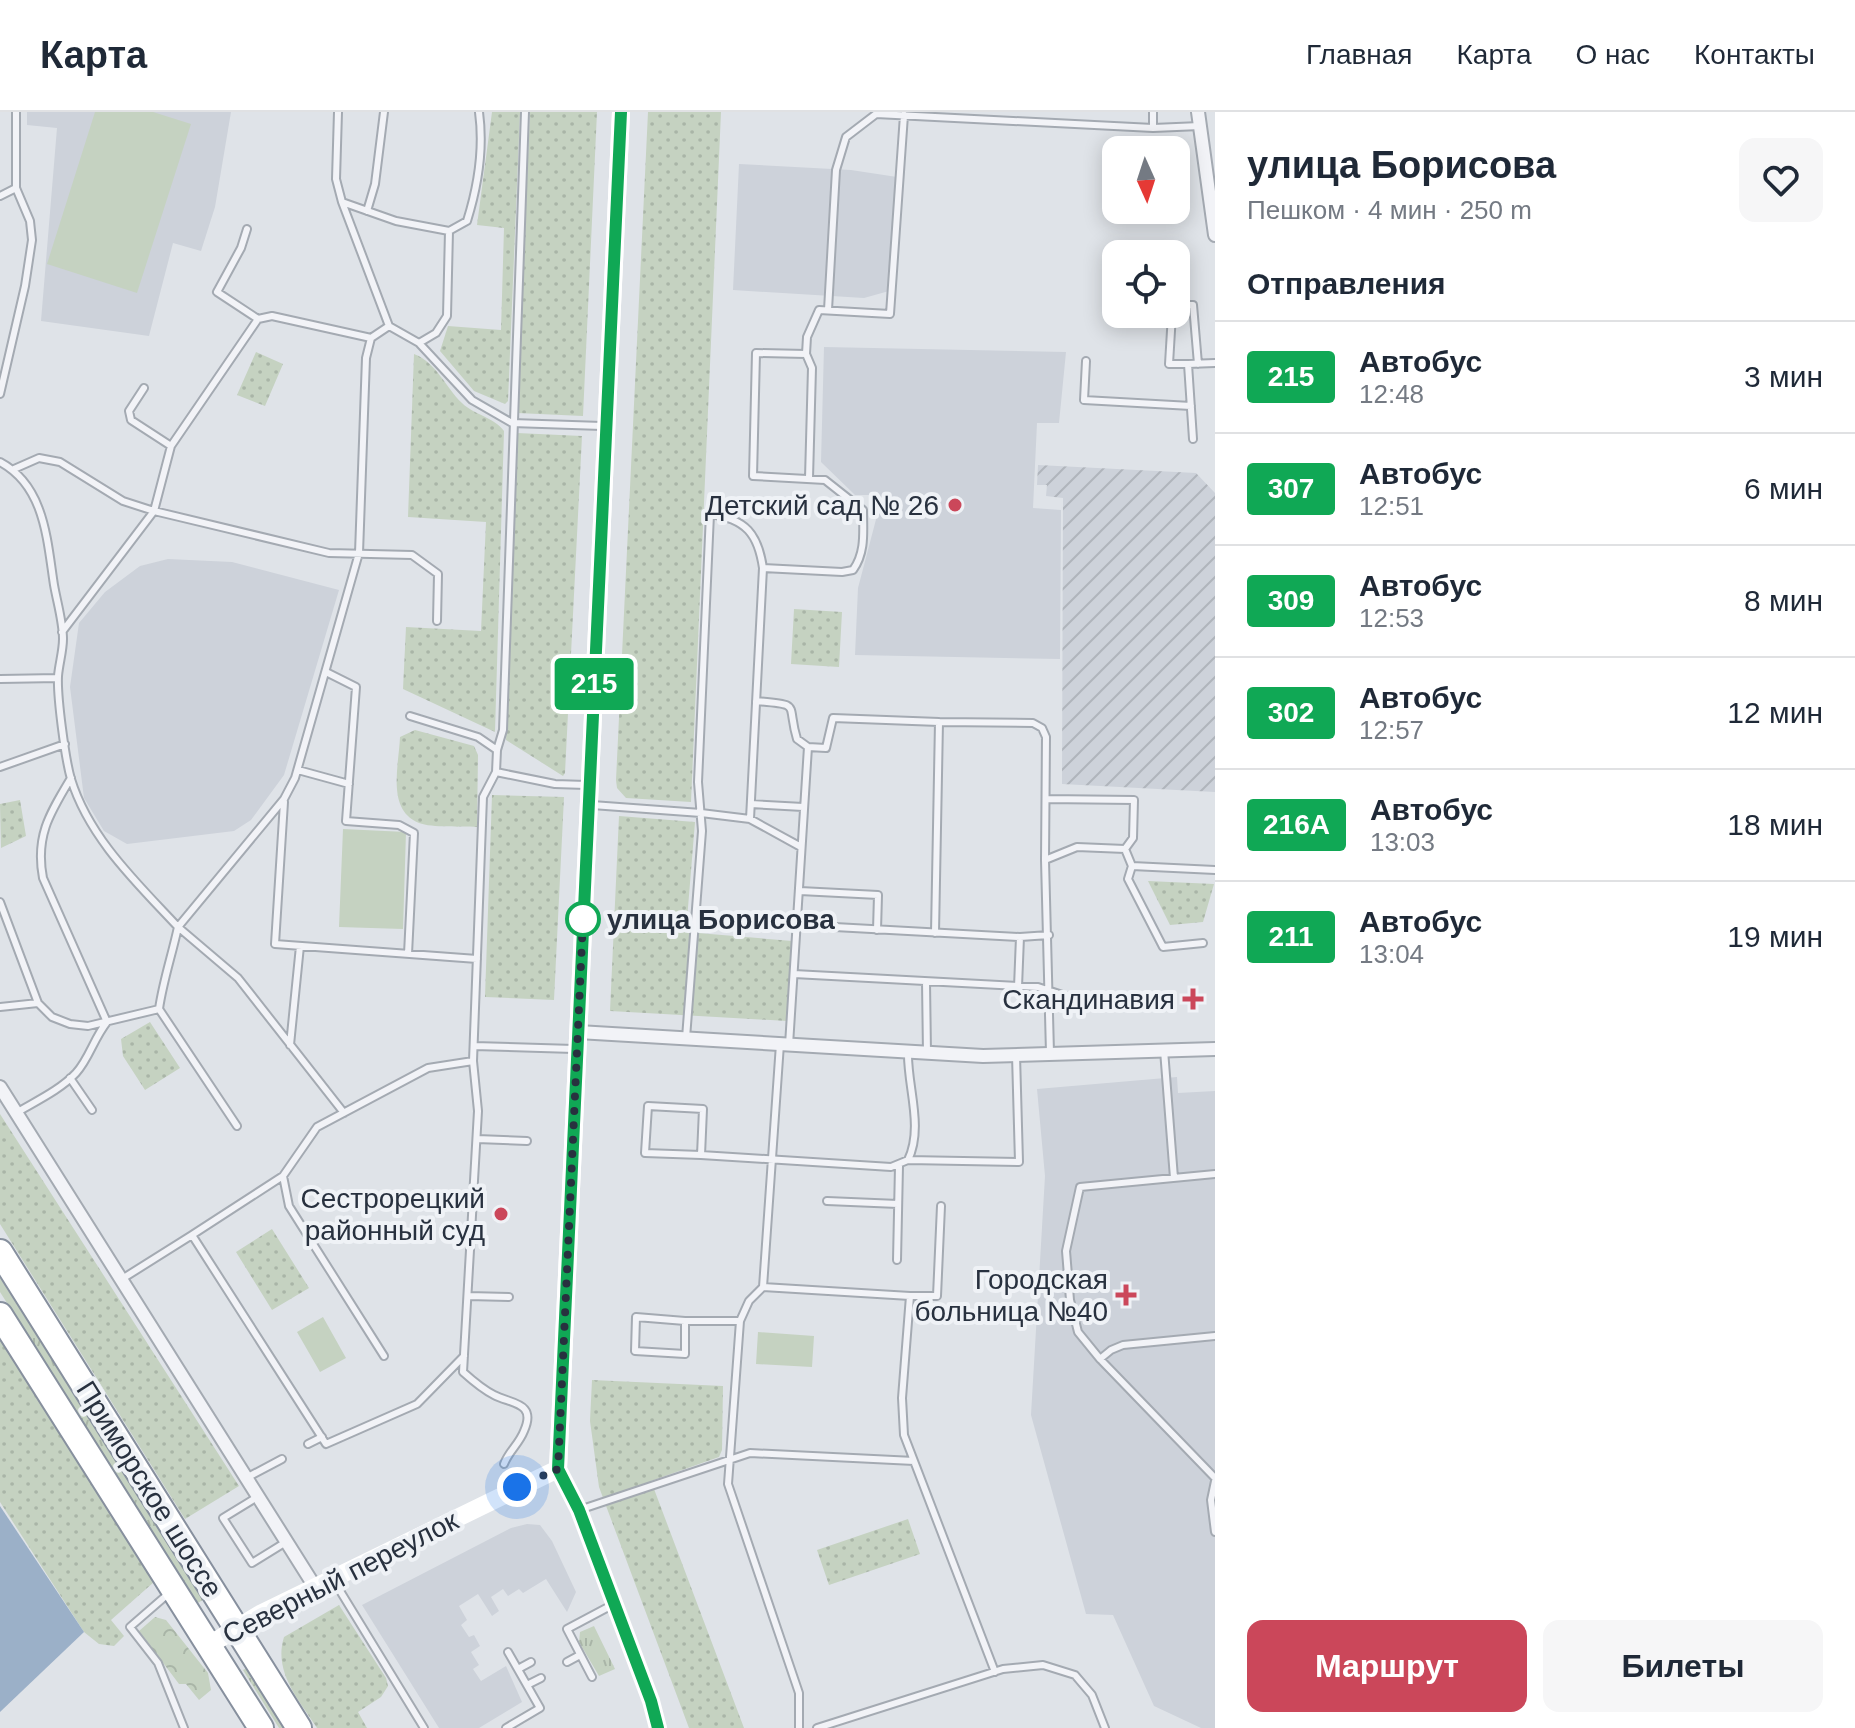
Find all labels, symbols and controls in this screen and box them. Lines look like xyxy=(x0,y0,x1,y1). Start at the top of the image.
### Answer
text: Карта xyxy=(40,34,147,76)
text: Главная xyxy=(1306,39,1413,70)
text: Карта xyxy=(1457,39,1531,70)
text: О нас xyxy=(1575,39,1650,70)
text: Контакты xyxy=(1694,39,1815,70)
north arrow xyxy=(1102,136,1190,224)
map controls xyxy=(1102,136,1190,328)
button: heart xyxy=(1739,138,1823,222)
text: улица Борисова xyxy=(1247,144,1556,186)
text: Пешком · 4 мин · 250 m xyxy=(1247,195,1532,225)
button: locate xyxy=(1102,240,1190,328)
text: Отправления xyxy=(1247,267,1446,300)
text: Автобус xyxy=(1359,345,1482,378)
text: 3 мин xyxy=(1744,360,1823,393)
text: 215 xyxy=(1268,361,1314,392)
text: 12:48 xyxy=(1359,379,1424,409)
text: Автобус xyxy=(1359,457,1482,490)
text: 6 мин xyxy=(1744,472,1823,505)
text: 307 xyxy=(1268,473,1314,504)
place label: Детский сад № 26 xyxy=(705,490,939,521)
text: 12:51 xyxy=(1359,491,1424,521)
marker: Детский сад № 26 xyxy=(946,496,964,514)
text: Автобус xyxy=(1359,569,1482,602)
text: 8 мин xyxy=(1744,584,1823,617)
text: 309 xyxy=(1268,585,1314,616)
text: 12:53 xyxy=(1359,603,1424,633)
line badge: 215 xyxy=(548,658,640,710)
text: 215 xyxy=(571,668,617,699)
text: Автобус xyxy=(1359,681,1482,714)
text: 12 мин xyxy=(1727,696,1823,729)
text: 302 xyxy=(1268,697,1314,728)
text: 12:57 xyxy=(1359,715,1424,745)
text: Автобус xyxy=(1370,793,1493,826)
text: 18 мин xyxy=(1727,808,1823,841)
text: 216А xyxy=(1263,809,1330,840)
text: 13:03 xyxy=(1370,827,1435,857)
marker: улица Борисова xyxy=(566,902,600,936)
place label: улица Борисова xyxy=(607,904,835,935)
text: Автобус xyxy=(1359,905,1482,938)
text: 19 мин xyxy=(1727,920,1823,953)
text: 211 xyxy=(1268,921,1314,952)
text: 13:04 xyxy=(1359,939,1424,969)
place label: Скандинавия xyxy=(1002,984,1175,1015)
marker: Скандинавия xyxy=(1182,988,1204,1010)
place label: Сестрорецкий районный суд xyxy=(301,1183,485,1246)
marker: Сестрорецкий районный суд xyxy=(492,1205,510,1223)
place label: Городская больница №40 xyxy=(914,1264,1108,1327)
marker: Городская больница №40 xyxy=(1115,1284,1137,1306)
street label: Приморское шоссе xyxy=(71,1376,229,1603)
your location xyxy=(497,1467,537,1507)
street label: Северный переулок xyxy=(217,1504,464,1650)
button: Маршрут xyxy=(1247,1620,1527,1712)
button: Билеты xyxy=(1543,1620,1823,1712)

